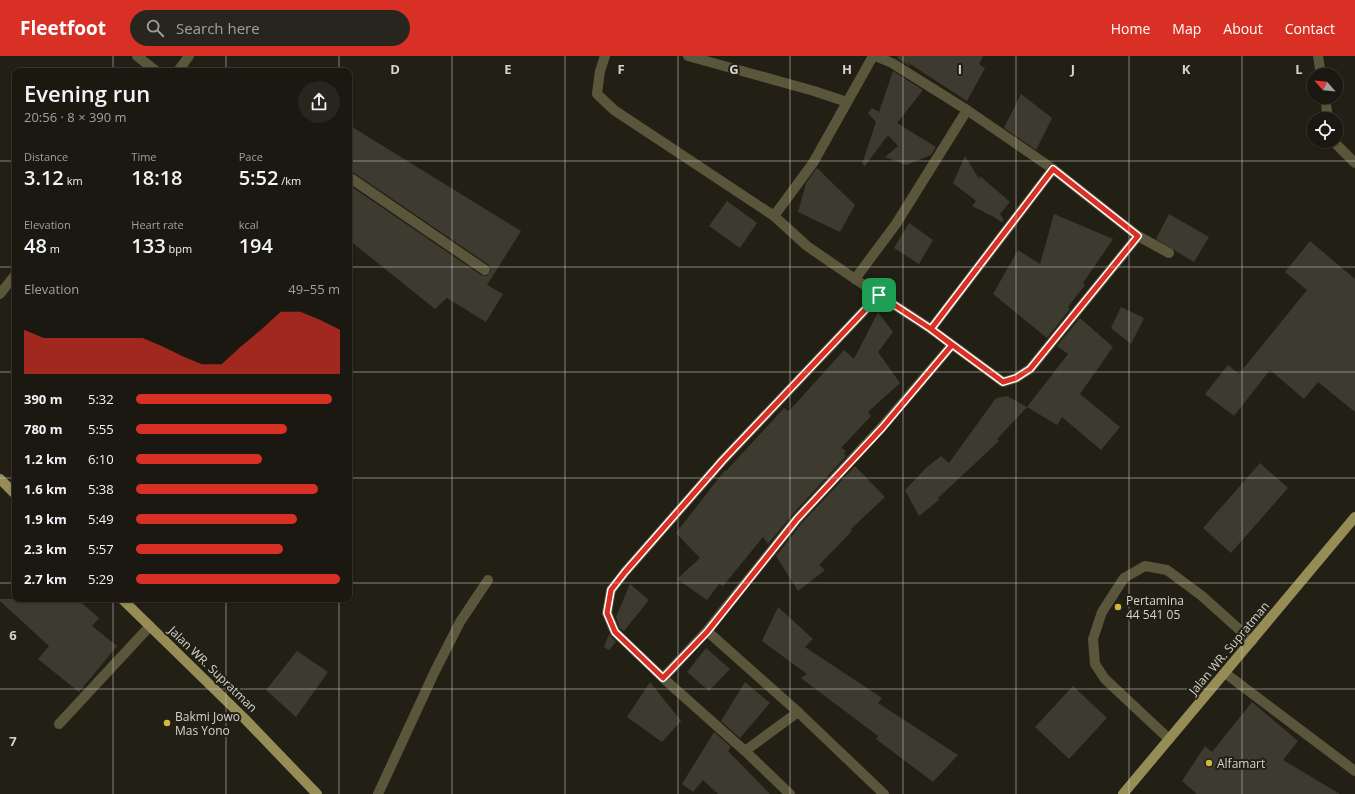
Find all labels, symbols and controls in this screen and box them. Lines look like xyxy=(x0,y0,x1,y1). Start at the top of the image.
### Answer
search box xyxy=(130,10,410,46)
text: Fleetfoot xyxy=(20,15,106,41)
icon: search xyxy=(144,17,166,39)
text: Search here xyxy=(176,18,260,38)
text: Home xyxy=(1111,19,1150,38)
text: Map xyxy=(1172,19,1201,38)
text: About xyxy=(1223,19,1263,38)
text: Contact xyxy=(1285,19,1335,38)
text: D xyxy=(390,60,400,78)
text: E xyxy=(504,60,512,78)
text: F xyxy=(617,60,625,78)
text: G xyxy=(729,60,739,78)
text: H xyxy=(842,60,852,78)
text: I xyxy=(958,60,962,78)
text: J xyxy=(1070,60,1075,78)
text: K xyxy=(1182,60,1191,78)
text: L xyxy=(1295,60,1303,78)
north arrow xyxy=(1307,68,1343,104)
map controls xyxy=(1307,68,1343,148)
text: Evening run xyxy=(24,78,150,108)
button: share xyxy=(298,81,340,123)
text: 20:56 · 8 × 390 m xyxy=(24,108,127,126)
button: locate xyxy=(1307,112,1343,148)
text: Distance xyxy=(24,149,68,164)
text: Time xyxy=(131,149,157,164)
text: Pace xyxy=(239,149,263,164)
text: 3.12 xyxy=(24,164,64,191)
text: 18:18 xyxy=(131,164,183,191)
text: 5:52 xyxy=(239,164,278,191)
text: km xyxy=(64,173,83,188)
text: /km xyxy=(278,173,301,188)
text: Elevation xyxy=(24,217,71,232)
text: Heart rate xyxy=(131,217,184,232)
text: kcal xyxy=(239,217,259,232)
text: 48 xyxy=(24,232,47,259)
text: 133 xyxy=(131,232,166,259)
text: 194 xyxy=(239,232,273,259)
text: m xyxy=(47,241,60,256)
text: bpm xyxy=(166,241,192,256)
pin xyxy=(862,278,896,312)
text: Elevation xyxy=(24,280,79,298)
text: 49–55 m xyxy=(288,280,340,298)
icon: arrive xyxy=(868,284,890,306)
text: 390 m xyxy=(24,390,62,408)
text: 5:32 xyxy=(88,390,114,408)
text: 780 m xyxy=(24,420,62,438)
text: 5:55 xyxy=(88,420,114,438)
text: 1.2 km xyxy=(24,450,67,468)
text: 6:10 xyxy=(88,450,114,468)
text: 1.6 km xyxy=(24,480,67,498)
text: 5:38 xyxy=(88,480,114,498)
text: 1.9 km xyxy=(24,510,67,528)
text: 5:49 xyxy=(88,510,114,528)
text: 2.3 km xyxy=(24,540,67,558)
text: 5:57 xyxy=(88,540,114,558)
text: 2.7 km xyxy=(24,570,67,588)
text: 5:29 xyxy=(88,570,114,588)
place label: Pertamina 44 541 05 xyxy=(1126,592,1184,623)
street label: Jalan WR. Supratman xyxy=(1184,598,1273,699)
marker: Pertamina 44 541 05 xyxy=(1113,602,1123,612)
street label: Jalan WR. Supratman xyxy=(164,622,261,716)
text: 6 xyxy=(9,626,17,644)
place label: Bakmi Jowo Mas Yono xyxy=(175,708,240,739)
marker: Bakmi Jowo Mas Yono xyxy=(162,718,172,728)
text: 7 xyxy=(9,732,17,750)
place label: Alfamart xyxy=(1217,755,1265,772)
marker: Alfamart xyxy=(1204,758,1214,768)

